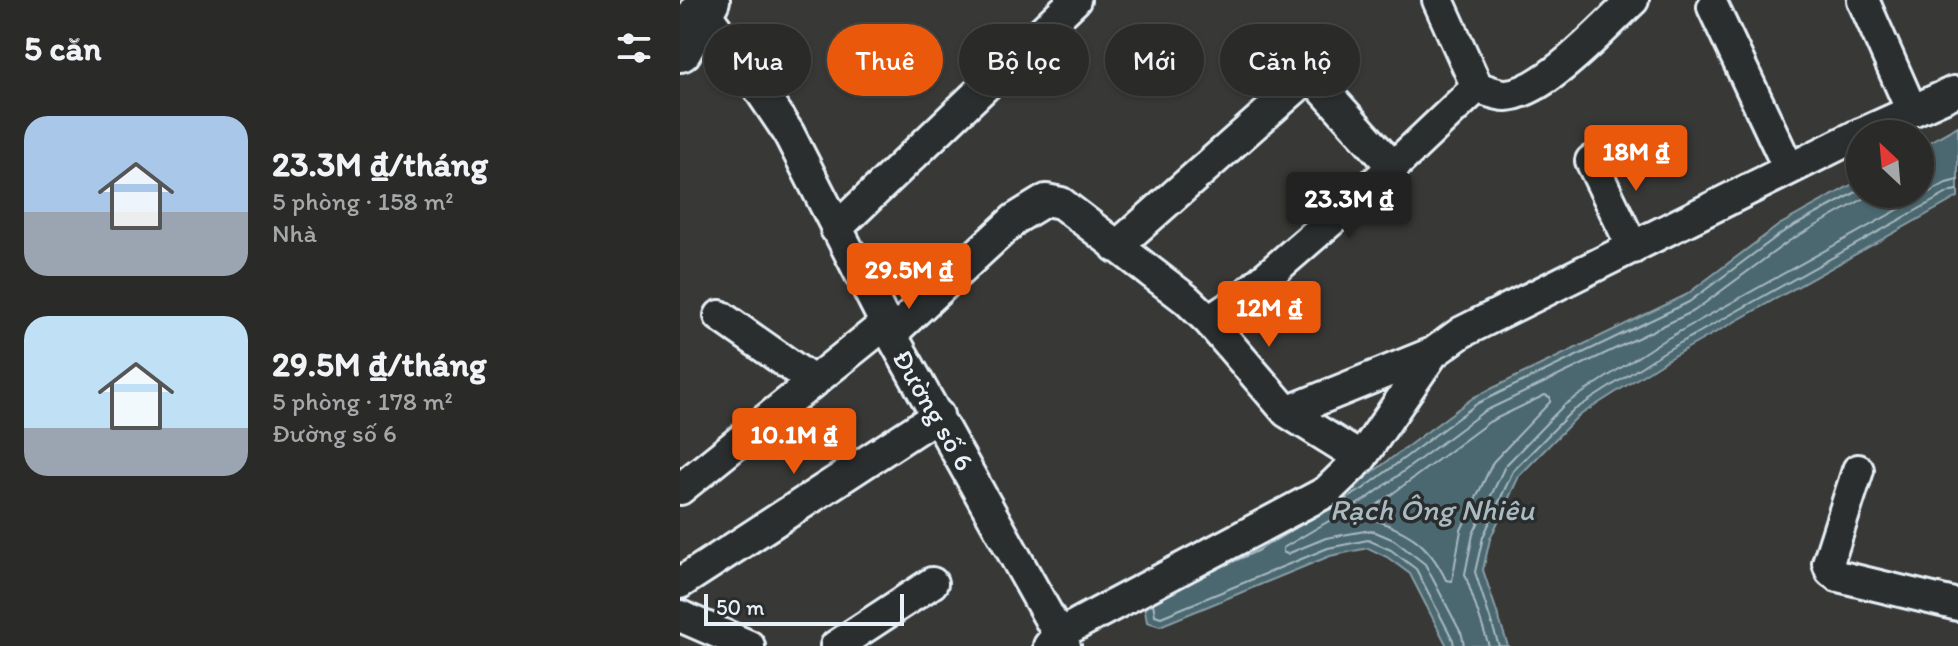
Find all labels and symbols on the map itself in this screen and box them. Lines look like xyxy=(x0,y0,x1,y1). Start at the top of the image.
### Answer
north arrow xyxy=(1846,120,1934,208)
pin: 18M ₫ xyxy=(1580,125,1692,193)
pin: 23.3M ₫ xyxy=(1275,172,1423,240)
pin: 29.5M ₫ xyxy=(835,243,983,311)
pin: 12M ₫ xyxy=(1213,281,1325,349)
street label: Đường số 6 xyxy=(886,343,982,477)
pin: 10.1M ₫ xyxy=(720,408,868,476)
water label: Rạch Ông Nhiêu xyxy=(1330,491,1535,528)
scale bar xyxy=(704,590,904,626)

